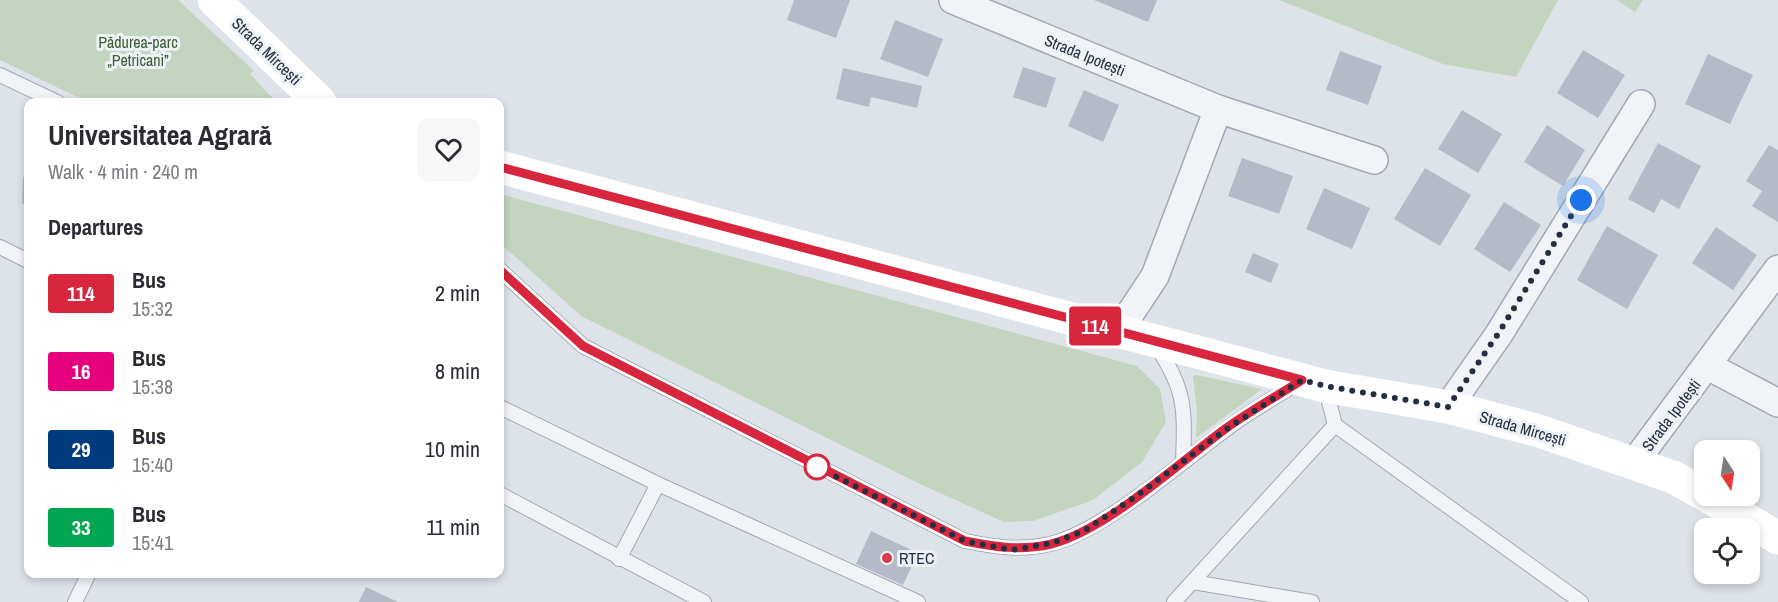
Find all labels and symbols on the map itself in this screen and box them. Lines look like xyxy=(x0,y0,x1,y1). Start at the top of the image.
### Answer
street label: Strada Mircești xyxy=(227,12,307,90)
street label: Strada Ipotești xyxy=(1041,29,1129,81)
park label: Pădurea-parc „Petricani” xyxy=(98,31,178,71)
your location xyxy=(1566,185,1596,215)
line badge: 114 xyxy=(1060,306,1130,346)
street label: Strada Ipotești xyxy=(1637,374,1705,456)
street label: Strada Mircești xyxy=(1477,405,1569,451)
north arrow xyxy=(1694,440,1760,506)
unlabelled marker xyxy=(804,454,830,480)
place label: RTEC xyxy=(899,547,935,569)
marker: RTEC xyxy=(880,551,894,565)

